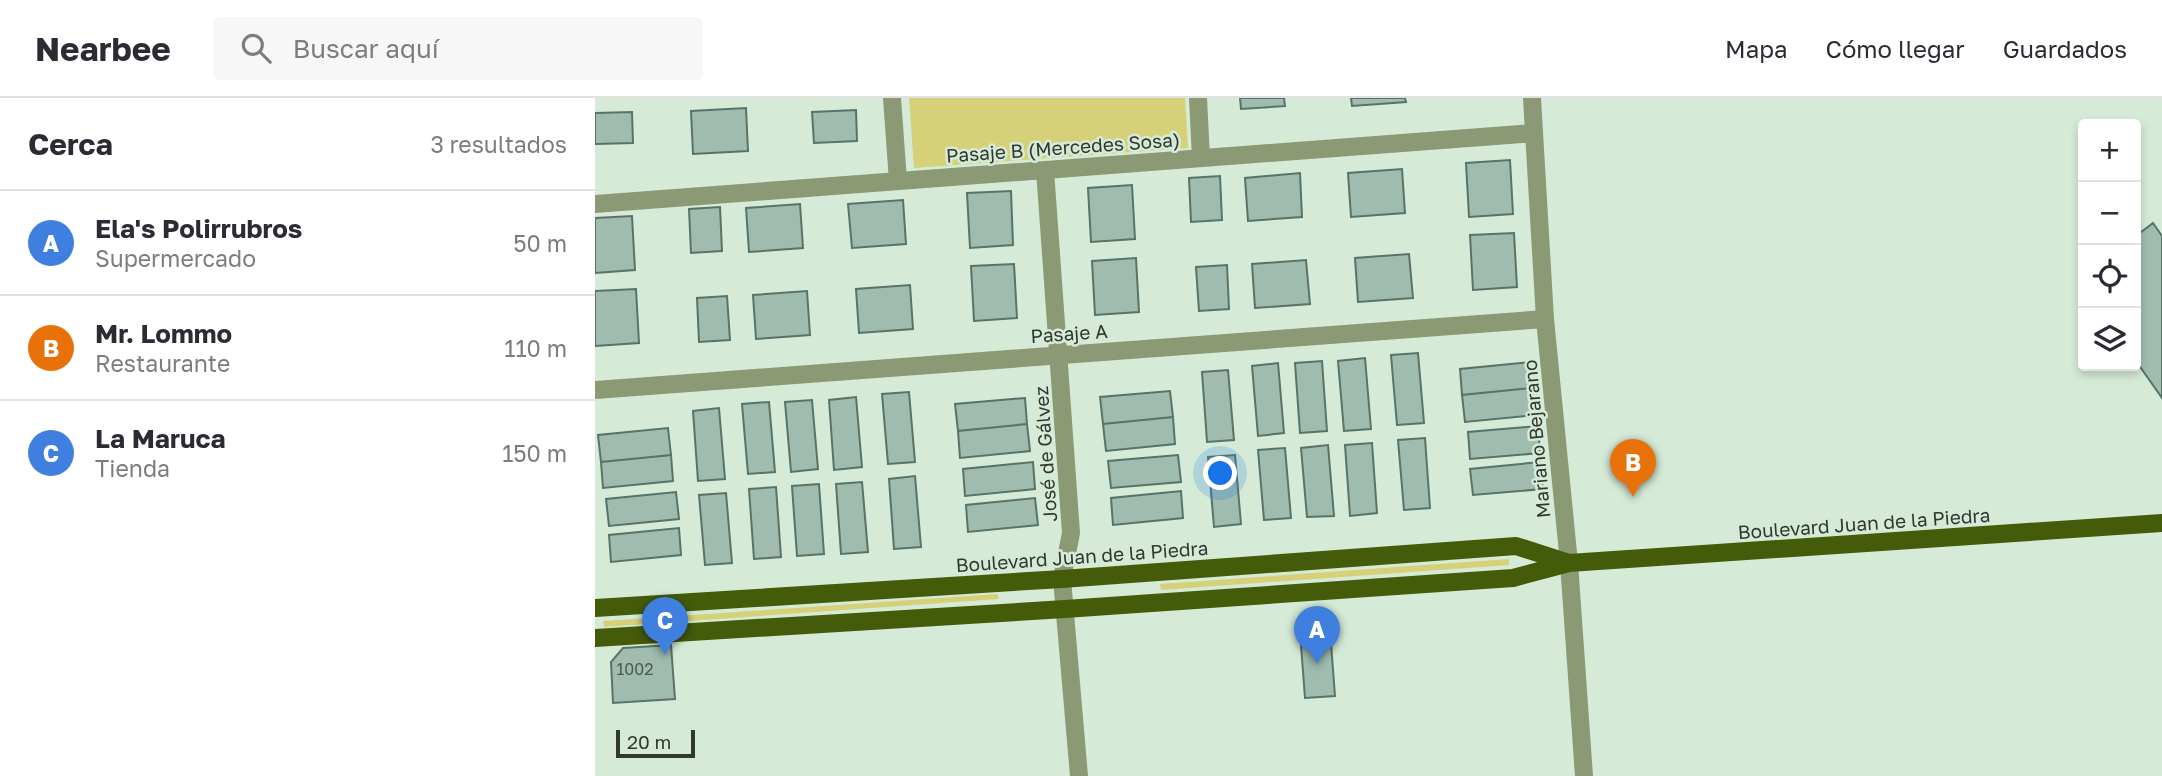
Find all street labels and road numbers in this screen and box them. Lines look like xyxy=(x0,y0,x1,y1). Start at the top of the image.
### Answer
street label: Pasaje B (Mercedes Sosa) xyxy=(945,127,1181,167)
street label: Pasaje A xyxy=(1030,319,1109,347)
street label: Mariano Bejarano xyxy=(1518,359,1554,519)
street label: José de Gálvez xyxy=(1029,385,1061,523)
street label: Boulevard Juan de la Piedra xyxy=(1737,503,1991,543)
street label: Boulevard Juan de la Piedra xyxy=(955,536,1209,576)

